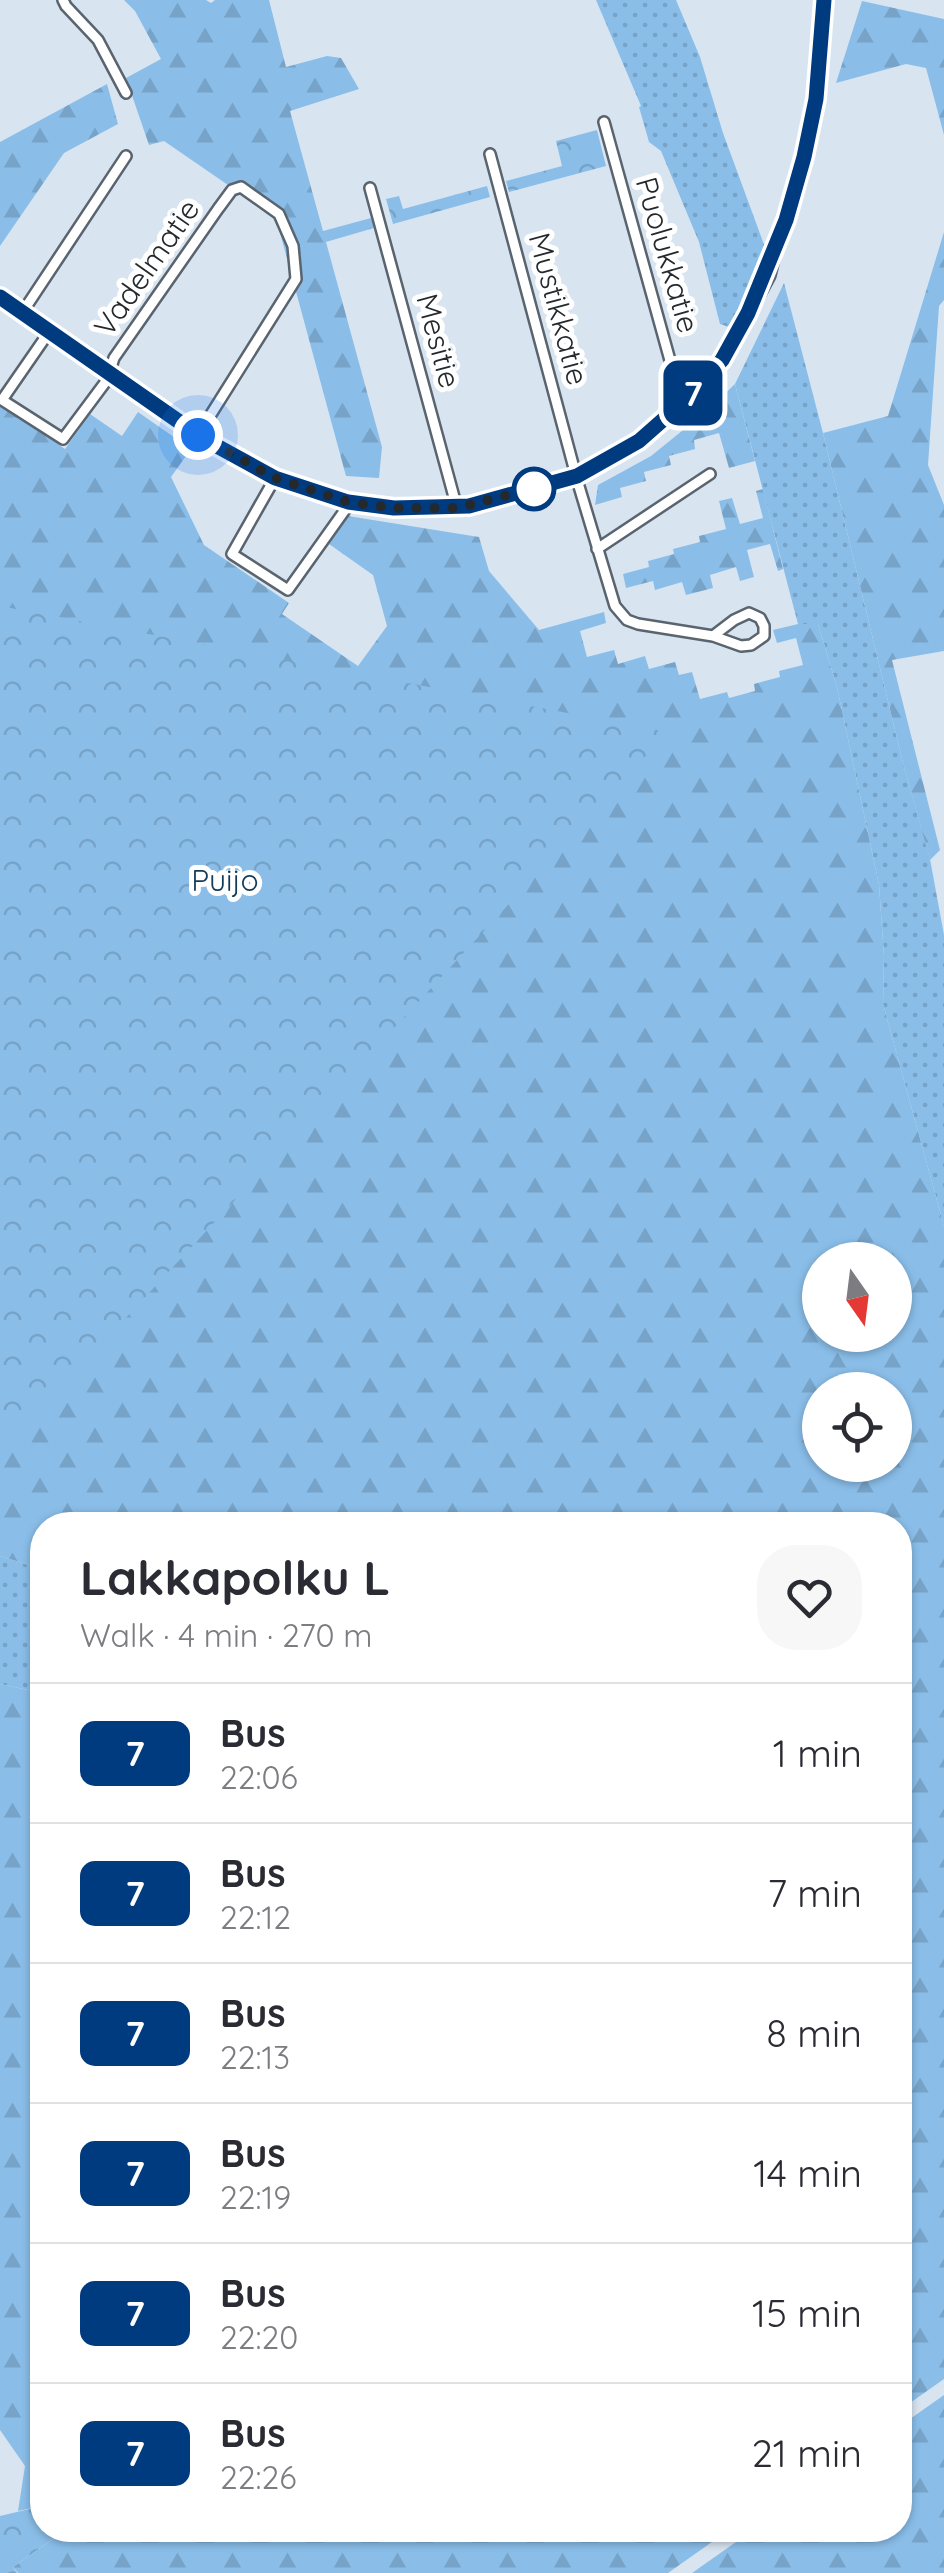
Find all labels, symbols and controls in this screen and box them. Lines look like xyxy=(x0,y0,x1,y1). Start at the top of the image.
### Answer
street label: Puolukkatie xyxy=(628,172,708,337)
street label: Vadelmatie xyxy=(85,191,207,343)
street label: Mustikkatie xyxy=(520,228,598,389)
street label: Mesitie xyxy=(408,290,470,392)
line badge: 7 xyxy=(660,360,726,426)
text: 7 xyxy=(683,371,703,415)
your location xyxy=(173,410,223,460)
unlabelled marker xyxy=(513,468,555,510)
park label: Puijo xyxy=(191,861,259,899)
north arrow xyxy=(802,1242,912,1352)
map controls xyxy=(802,1242,912,1482)
button: locate xyxy=(802,1372,912,1482)
button: heart xyxy=(757,1545,862,1650)
text: Lakkapolku L xyxy=(80,1547,390,1607)
text: Walk · 4 min · 270 m xyxy=(80,1615,373,1655)
text: Bus xyxy=(220,1709,286,1757)
text: 1 min xyxy=(773,1729,862,1777)
text: 7 xyxy=(125,1731,145,1775)
text: 22:06 xyxy=(220,1757,298,1797)
text: Bus xyxy=(220,1849,286,1897)
text: 7 min xyxy=(767,1869,862,1917)
text: 7 xyxy=(125,1871,145,1915)
text: 22:12 xyxy=(220,1897,291,1937)
text: Bus xyxy=(220,1989,286,2037)
text: 8 min xyxy=(766,2009,862,2057)
text: 7 xyxy=(125,2011,145,2055)
text: 22:13 xyxy=(220,2037,290,2077)
text: Bus xyxy=(220,2129,286,2177)
text: 14 min xyxy=(753,2149,862,2197)
text: 7 xyxy=(125,2151,145,2195)
text: 22:19 xyxy=(220,2177,291,2217)
text: Bus xyxy=(220,2269,286,2317)
text: 15 min xyxy=(752,2289,862,2337)
text: 7 xyxy=(125,2291,145,2335)
text: 22:20 xyxy=(220,2317,298,2357)
text: Bus xyxy=(220,2409,286,2457)
text: 21 min xyxy=(752,2429,862,2477)
text: 7 xyxy=(125,2431,145,2475)
text: 22:26 xyxy=(220,2457,296,2497)

